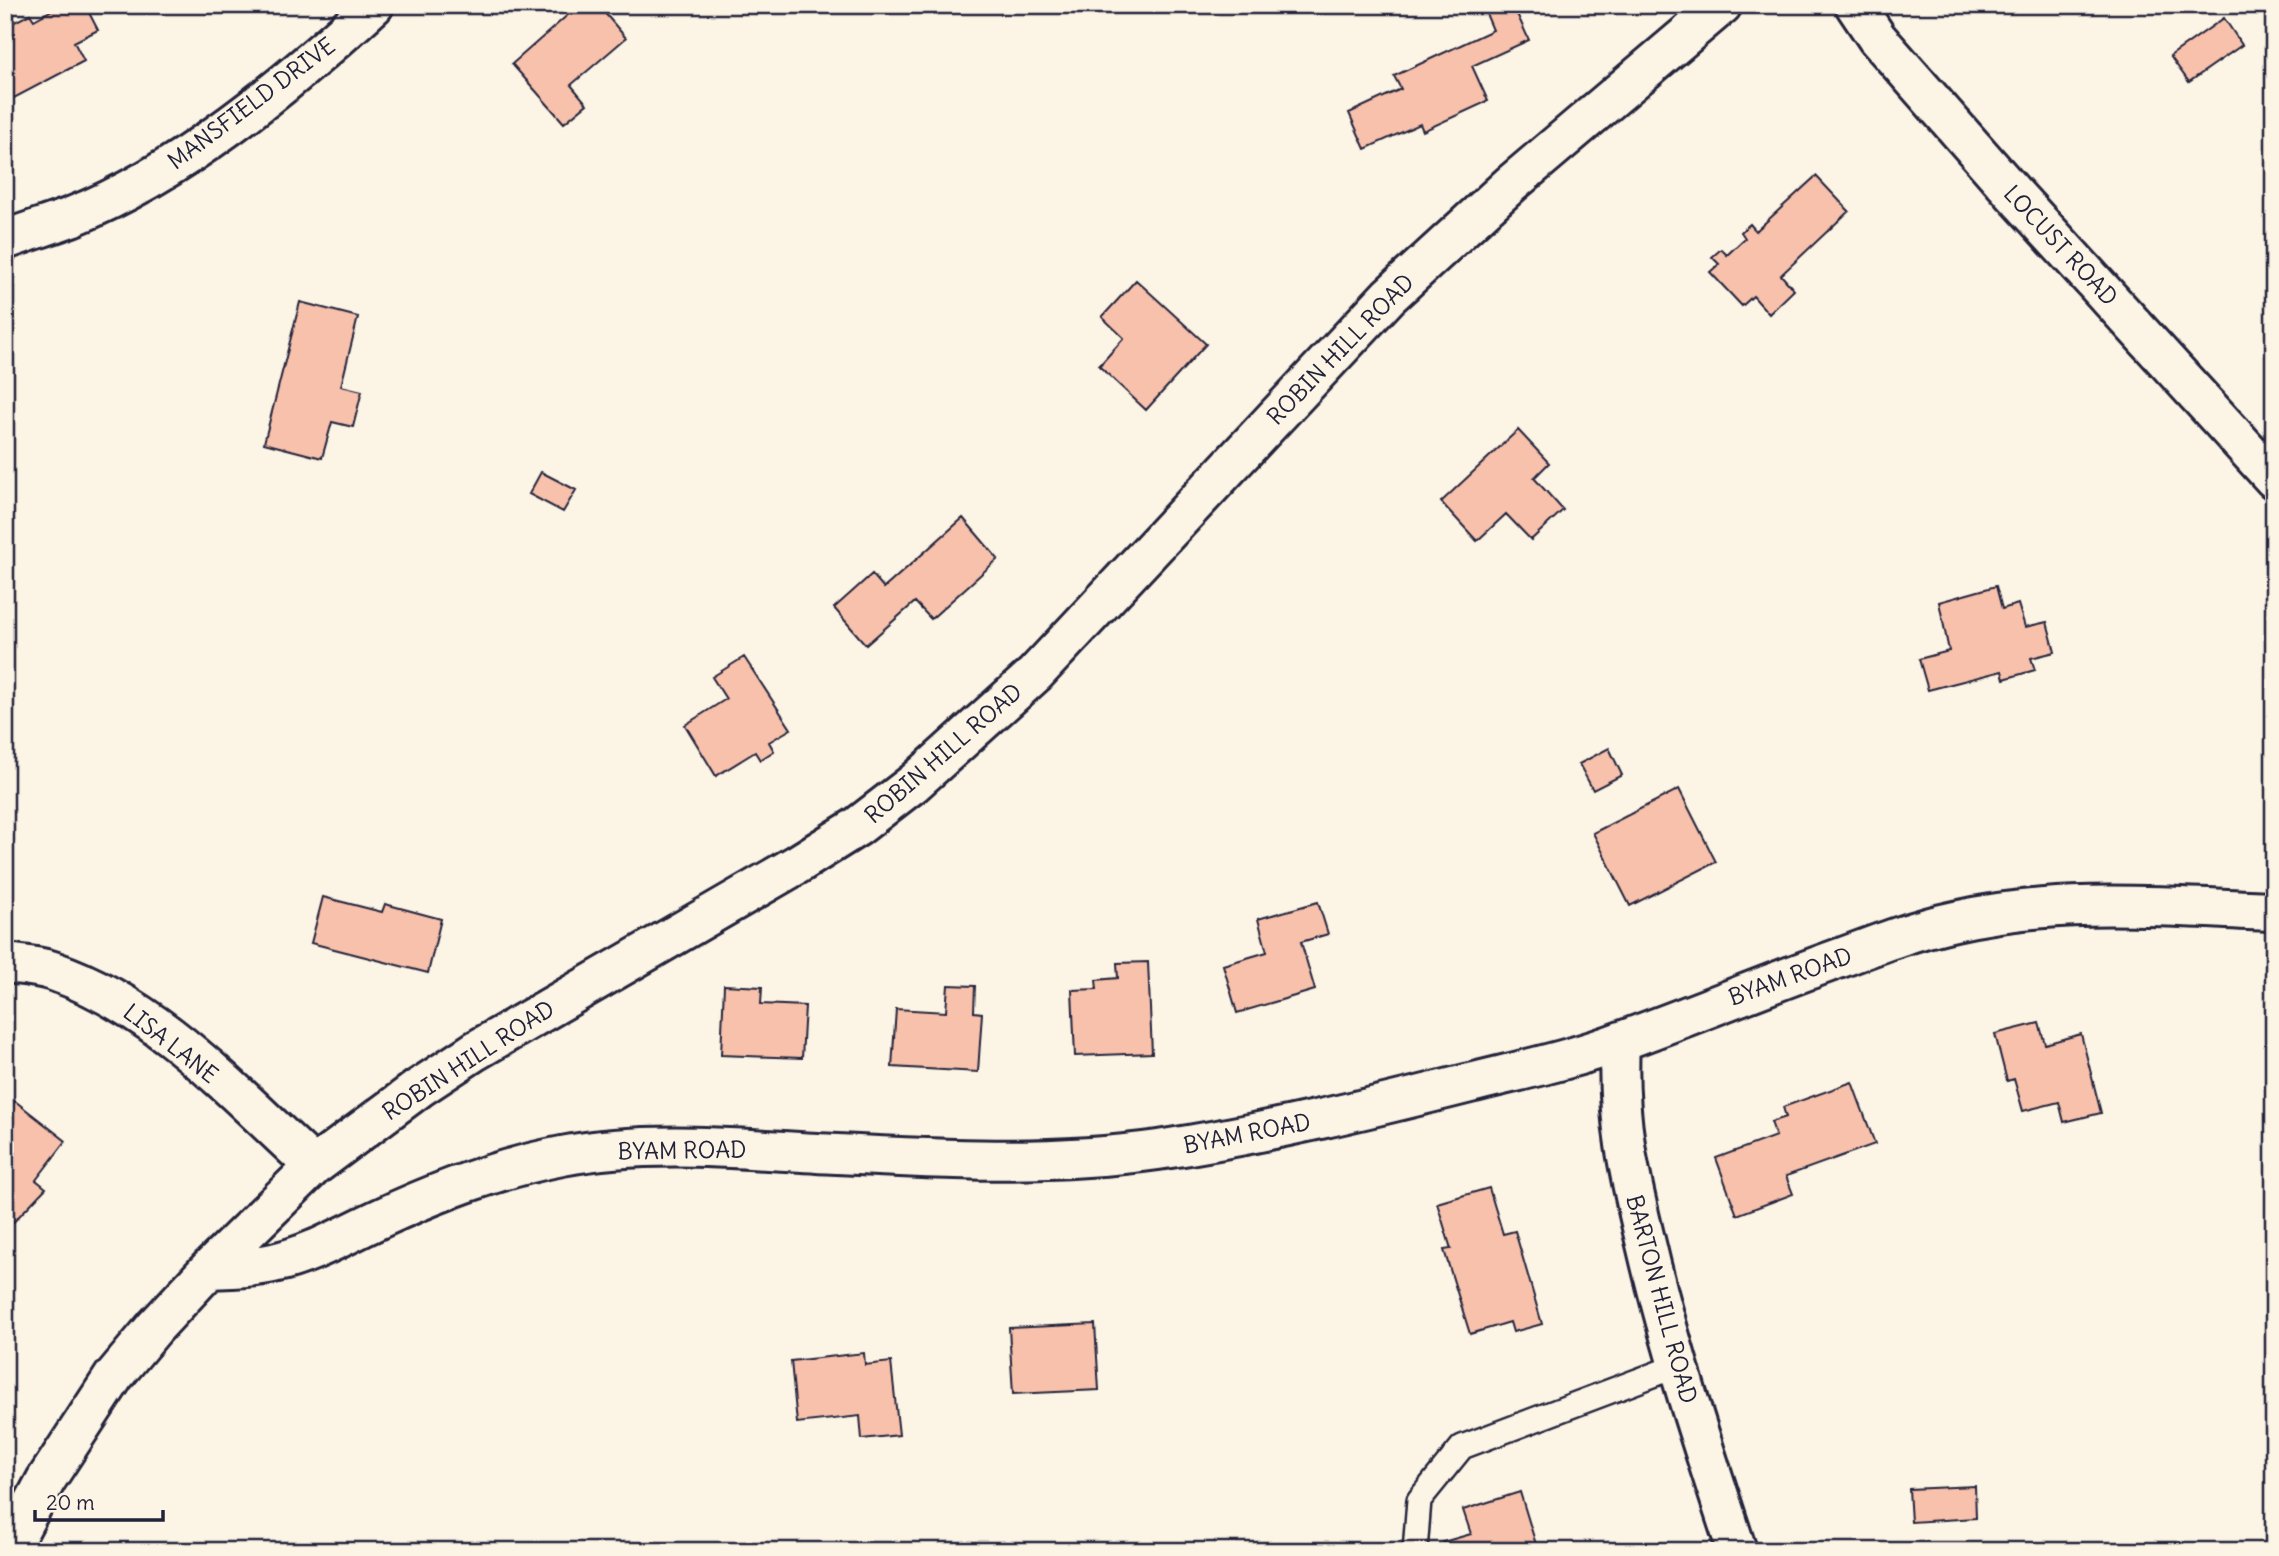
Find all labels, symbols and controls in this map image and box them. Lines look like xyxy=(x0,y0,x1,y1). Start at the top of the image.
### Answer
street label: MANSFIELD DRIVE xyxy=(162,31,340,175)
street label: LOCUST ROAD xyxy=(1998,179,2124,311)
street label: ROBIN HILL ROAD xyxy=(1260,267,1420,431)
street label: ROBIN HILL ROAD xyxy=(858,677,1028,829)
street label: BYAM ROAD xyxy=(1724,940,1856,1012)
street label: ROBIN HILL ROAD xyxy=(377,994,559,1126)
street label: LISA LANE xyxy=(118,997,224,1089)
street label: BYAM ROAD xyxy=(1181,1106,1313,1160)
street label: BYAM ROAD xyxy=(617,1134,747,1166)
street label: BARTON HILL ROAD xyxy=(1620,1191,1704,1407)
scale bar xyxy=(35,1479,163,1523)
text: 20 m xyxy=(46,1489,95,1516)

